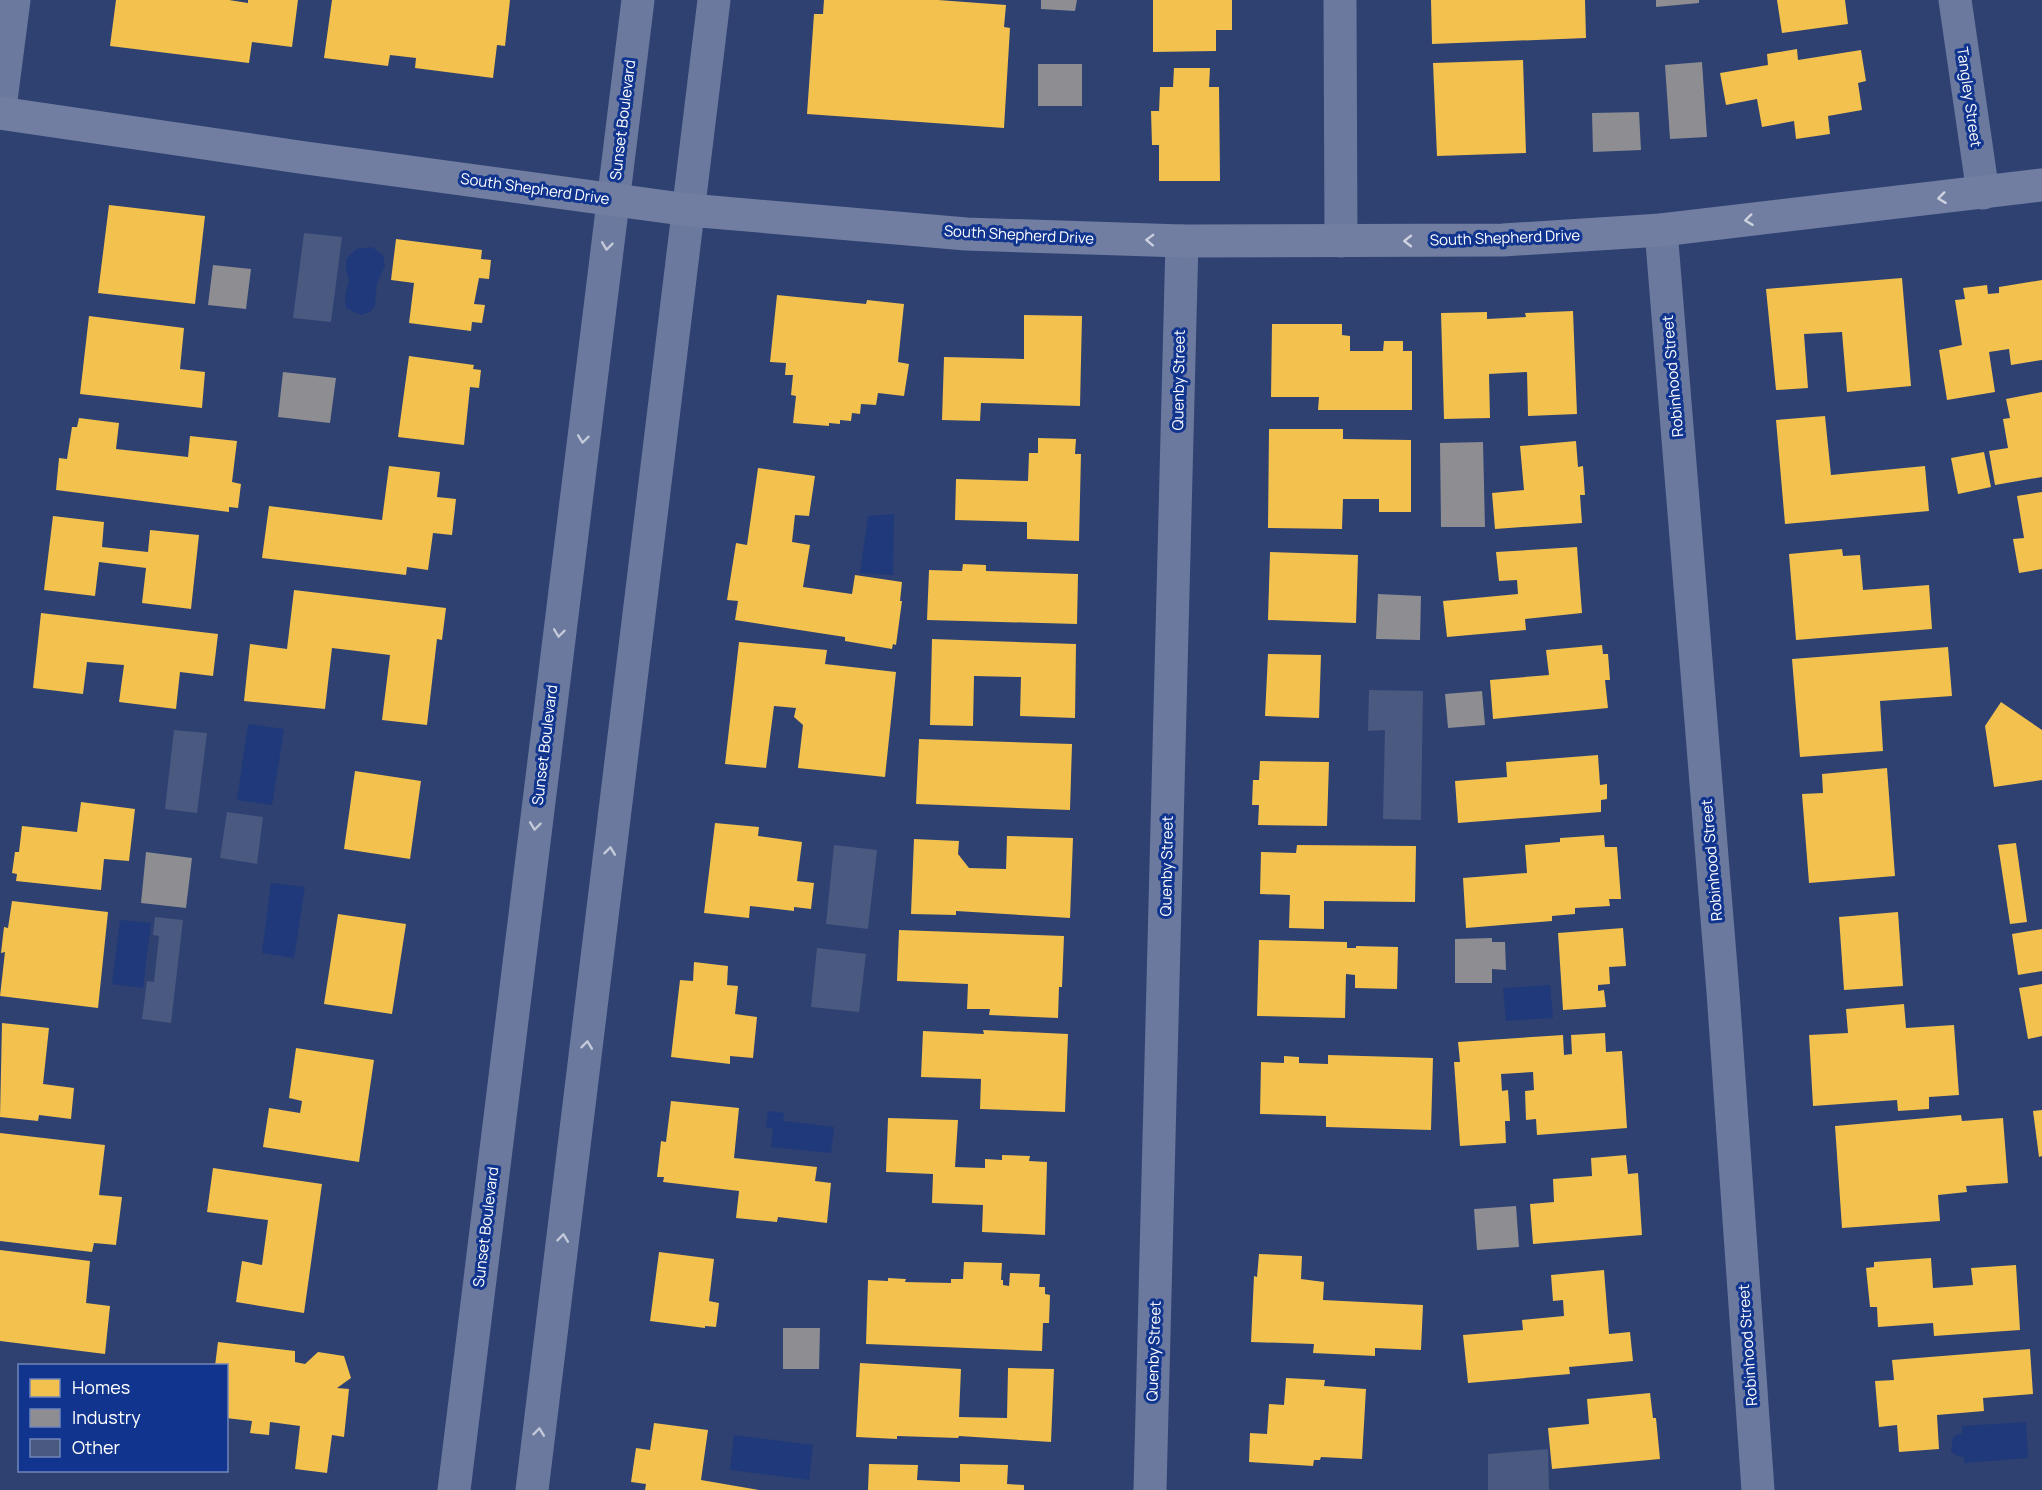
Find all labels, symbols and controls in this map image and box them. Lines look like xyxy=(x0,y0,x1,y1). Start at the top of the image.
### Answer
street label: Tangley Street xyxy=(1952,45,1987,148)
street label: Sunset Boulevard xyxy=(605,58,640,181)
street label: South Shepherd Drive xyxy=(459,168,611,209)
one-way arrow xyxy=(1938,191,1947,204)
one-way arrow xyxy=(1744,213,1753,226)
street label: South Shepherd Drive xyxy=(943,220,1095,249)
street label: South Shepherd Drive xyxy=(1429,224,1581,251)
one-way arrow xyxy=(1145,234,1154,246)
one-way arrow xyxy=(1403,235,1412,247)
one-way arrow xyxy=(601,241,614,250)
street label: Robinhood Street xyxy=(1657,314,1688,438)
street label: Quenby Street xyxy=(1167,329,1190,431)
one-way arrow xyxy=(577,435,590,444)
one-way arrow xyxy=(553,628,566,637)
street label: Sunset Boulevard xyxy=(527,683,562,806)
street label: Robinhood Street xyxy=(1696,798,1727,922)
street label: Quenby Street xyxy=(1155,815,1178,917)
one-way arrow xyxy=(530,822,542,831)
one-way arrow xyxy=(604,847,616,856)
one-way arrow xyxy=(580,1040,592,1049)
street label: Sunset Boulevard xyxy=(468,1165,503,1288)
one-way arrow xyxy=(556,1234,568,1243)
street label: Robinhood Street xyxy=(1733,1283,1762,1407)
street label: Quenby Street xyxy=(1141,1300,1166,1402)
legend xyxy=(18,1364,228,1472)
text: Homes xyxy=(72,1375,130,1399)
text: Industry xyxy=(72,1405,141,1429)
one-way arrow xyxy=(532,1427,545,1437)
text: Other xyxy=(72,1435,120,1459)

